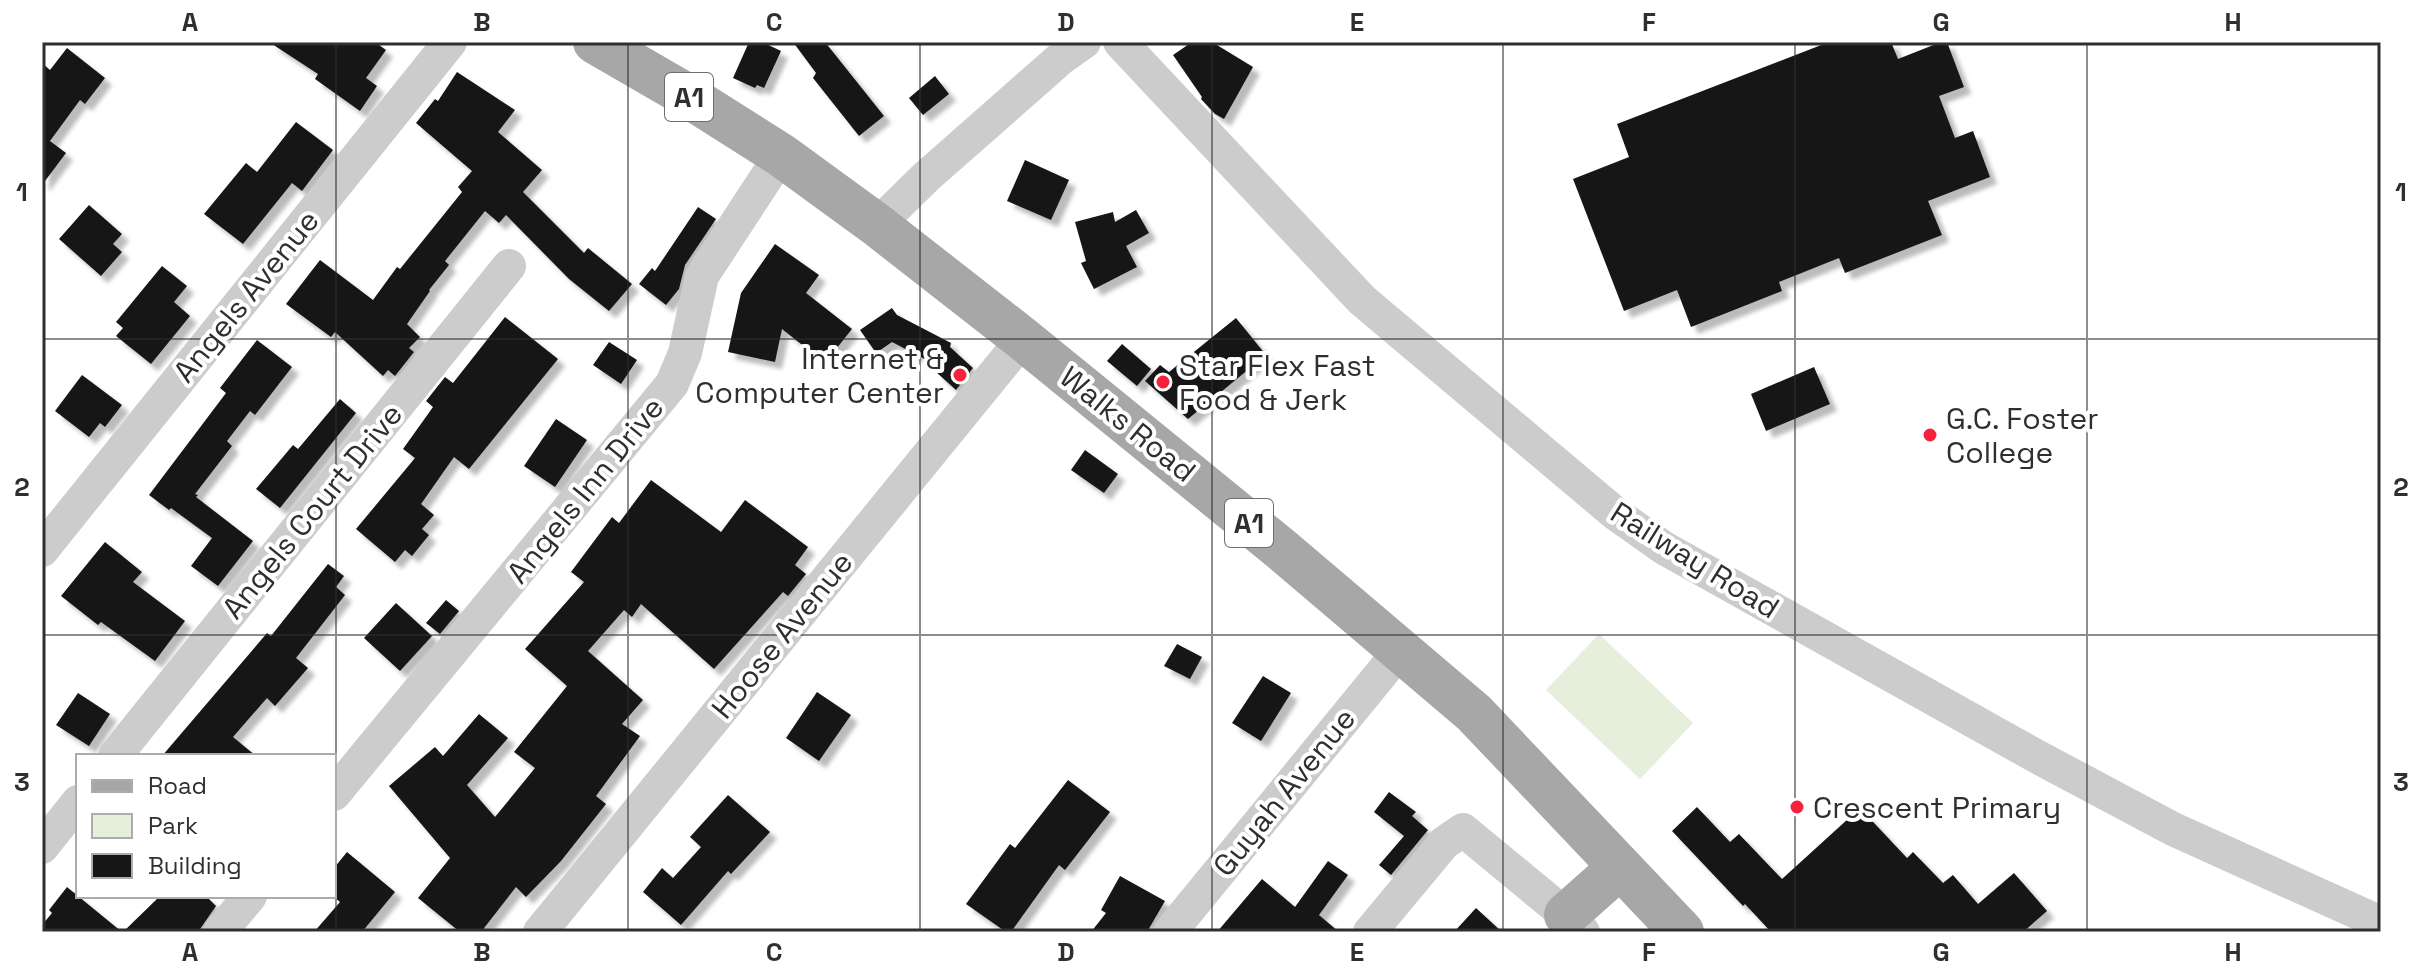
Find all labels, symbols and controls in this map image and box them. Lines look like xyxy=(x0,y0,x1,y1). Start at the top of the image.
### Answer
text: A xyxy=(182,5,199,39)
text: B xyxy=(473,5,491,39)
text: C xyxy=(766,5,782,39)
text: D xyxy=(1057,5,1075,39)
text: E xyxy=(1350,5,1364,39)
text: F xyxy=(1642,5,1656,39)
text: G xyxy=(1932,5,1950,39)
text: H xyxy=(2224,5,2242,39)
road number: A1 xyxy=(665,73,713,121)
text: 1 xyxy=(16,175,28,209)
text: 1 xyxy=(2395,175,2407,209)
street label: Angels Avenue xyxy=(165,202,327,390)
place label: Internet & Computer Center xyxy=(695,339,944,412)
place label: Star Flex Fast Food & Jerk xyxy=(1179,346,1376,419)
street label: Walks Road xyxy=(1052,357,1204,491)
marker: Internet & Computer Center xyxy=(951,366,969,384)
marker: Star Flex Fast Food & Jerk xyxy=(1154,373,1172,391)
street label: Angels Inn Drive xyxy=(498,389,672,591)
street label: Angels Court Drive xyxy=(213,395,411,627)
place label: G.C. Foster College xyxy=(1946,399,2099,472)
marker: G.C. Foster College xyxy=(1921,426,1939,444)
text: 2 xyxy=(14,470,30,504)
text: 2 xyxy=(2393,470,2409,504)
street label: Railway Road xyxy=(1604,493,1786,627)
road number: A1 xyxy=(1225,499,1273,547)
street label: Hoose Avenue xyxy=(703,544,861,726)
street label: Guyah Avenue xyxy=(1204,700,1364,884)
legend xyxy=(76,754,336,898)
text: 3 xyxy=(14,765,30,799)
text: 3 xyxy=(2393,765,2409,799)
text: Road xyxy=(148,770,207,801)
place label: Crescent Primary xyxy=(1813,788,2061,827)
marker: Crescent Primary xyxy=(1788,798,1806,816)
text: Park xyxy=(148,810,198,841)
text: Building xyxy=(148,850,242,881)
text: A xyxy=(182,935,199,969)
text: B xyxy=(473,935,491,969)
text: C xyxy=(766,935,782,969)
text: D xyxy=(1057,935,1075,969)
text: E xyxy=(1350,935,1364,969)
text: F xyxy=(1642,935,1656,969)
text: G xyxy=(1932,935,1950,969)
text: H xyxy=(2224,935,2242,969)

